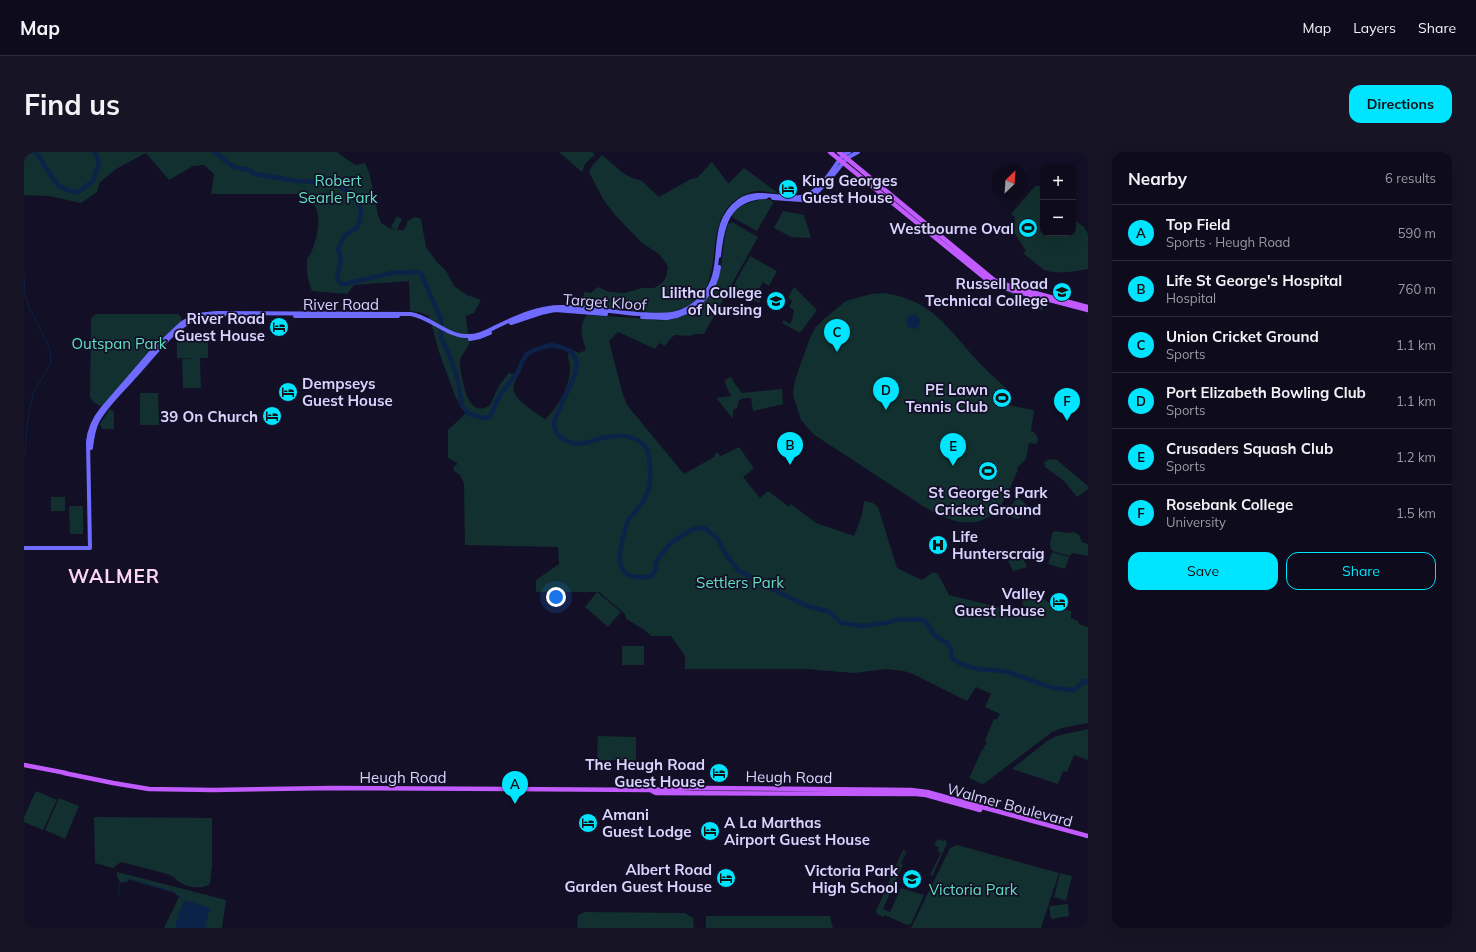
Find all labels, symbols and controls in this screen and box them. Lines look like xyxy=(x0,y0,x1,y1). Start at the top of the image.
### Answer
text: Map xyxy=(20,16,60,40)
text: Map xyxy=(1302,19,1331,37)
text: Layers xyxy=(1353,19,1396,37)
text: Share xyxy=(1418,19,1456,37)
button: Directions xyxy=(1349,85,1452,123)
text: Find us xyxy=(24,87,120,122)
north arrow xyxy=(992,164,1028,200)
map controls xyxy=(1040,164,1076,236)
button: + xyxy=(1040,164,1076,200)
text: Nearby xyxy=(1128,168,1187,189)
text: 6 results xyxy=(1385,170,1436,186)
park label: Robert Searle Park xyxy=(298,171,378,207)
place label: King Georges Guest House xyxy=(802,171,897,207)
hotel icon: King Georges Guest House xyxy=(777,178,799,200)
button: − xyxy=(1040,200,1076,236)
text: Top Field xyxy=(1166,215,1230,234)
sports icon: Westbourne Oval xyxy=(1017,217,1039,239)
place label: Westbourne Oval xyxy=(889,219,1014,238)
text: A xyxy=(1136,225,1146,241)
text: 590 m xyxy=(1398,225,1436,241)
text: Sports · Heugh Road xyxy=(1166,234,1290,250)
text: Life St George's Hospital xyxy=(1166,271,1342,290)
place label: Russell Road Technical College xyxy=(925,274,1048,310)
school or university icon: Russell Road Technical College xyxy=(1051,281,1073,303)
text: B xyxy=(1137,281,1145,297)
text: 760 m xyxy=(1398,281,1436,297)
place label: Lilitha College of Nursing xyxy=(661,283,762,319)
street label: Target Kloof xyxy=(563,290,648,314)
school or university icon: Lilitha College of Nursing xyxy=(765,290,787,312)
text: Hospital xyxy=(1166,290,1216,306)
street label: River Road xyxy=(303,295,379,314)
place label: River Road Guest House xyxy=(174,309,265,345)
hotel icon: River Road Guest House xyxy=(268,316,290,338)
pin: C xyxy=(824,319,850,352)
text: Union Cricket Ground xyxy=(1166,327,1319,346)
park label: Outspan Park xyxy=(71,334,167,353)
text: C xyxy=(1137,337,1145,353)
text: 1.1 km xyxy=(1396,337,1436,353)
text: Sports xyxy=(1166,346,1205,362)
place label: Dempseys Guest House xyxy=(302,374,393,410)
pin: D xyxy=(873,377,899,410)
place label: PE Lawn Tennis Club xyxy=(906,380,988,416)
hotel icon: Dempseys Guest House xyxy=(277,381,299,403)
text: Port Elizabeth Bowling Club xyxy=(1166,383,1366,402)
sports icon: PE Lawn Tennis Club xyxy=(991,387,1013,409)
pin: F xyxy=(1054,388,1080,421)
text: D xyxy=(1136,393,1146,409)
text: 1.1 km xyxy=(1396,393,1436,409)
text: Sports xyxy=(1166,402,1205,418)
hotel icon: 39 On Church xyxy=(261,405,283,427)
place label: 39 On Church xyxy=(160,407,258,426)
pin: B xyxy=(777,432,803,465)
pin: E xyxy=(940,433,966,466)
text: Crusaders Squash Club xyxy=(1166,439,1333,458)
text: E xyxy=(1137,449,1145,465)
text: 1.2 km xyxy=(1396,449,1436,465)
text: Sports xyxy=(1166,458,1205,474)
sports icon: St George's Park Cricket Ground xyxy=(977,460,999,482)
place label: St George's Park Cricket Ground xyxy=(928,483,1048,519)
text: Rosebank College xyxy=(1166,495,1293,514)
text: F xyxy=(1137,505,1145,521)
text: 1.5 km xyxy=(1396,505,1436,521)
text: University xyxy=(1166,514,1226,530)
place label: Life Hunterscraig xyxy=(952,527,1045,563)
hospital icon: Life Hunterscraig xyxy=(927,534,949,556)
button: Save xyxy=(1128,552,1278,590)
button: Share xyxy=(1286,552,1436,590)
district label: WALMER xyxy=(68,564,160,588)
park label: Settlers Park xyxy=(696,573,784,592)
place label: Valley Guest House xyxy=(954,584,1046,620)
your location xyxy=(546,587,566,607)
hotel icon: Valley Guest House xyxy=(1048,591,1070,613)
place label: The Heugh Road Guest House xyxy=(585,755,705,791)
hotel icon: The Heugh Road Guest House xyxy=(708,762,730,784)
street label: Heugh Road xyxy=(745,767,833,787)
street label: Heugh Road xyxy=(360,768,446,787)
pin: A xyxy=(502,771,528,804)
street label: Walmer Boulevard xyxy=(945,779,1075,831)
place label: Amani Guest Lodge xyxy=(602,805,692,841)
hotel icon: Amani Guest Lodge xyxy=(577,812,599,834)
place label: A La Marthas Airport Guest House xyxy=(724,813,870,849)
hotel icon: A La Marthas Airport Guest House xyxy=(699,820,721,842)
place label: Albert Road Garden Guest House xyxy=(564,860,712,896)
place label: Victoria Park High School xyxy=(804,861,899,897)
hotel icon: Albert Road Garden Guest House xyxy=(715,867,737,889)
school or university icon: Victoria Park High School xyxy=(901,868,923,890)
park label: Victoria Park xyxy=(929,880,1018,899)

